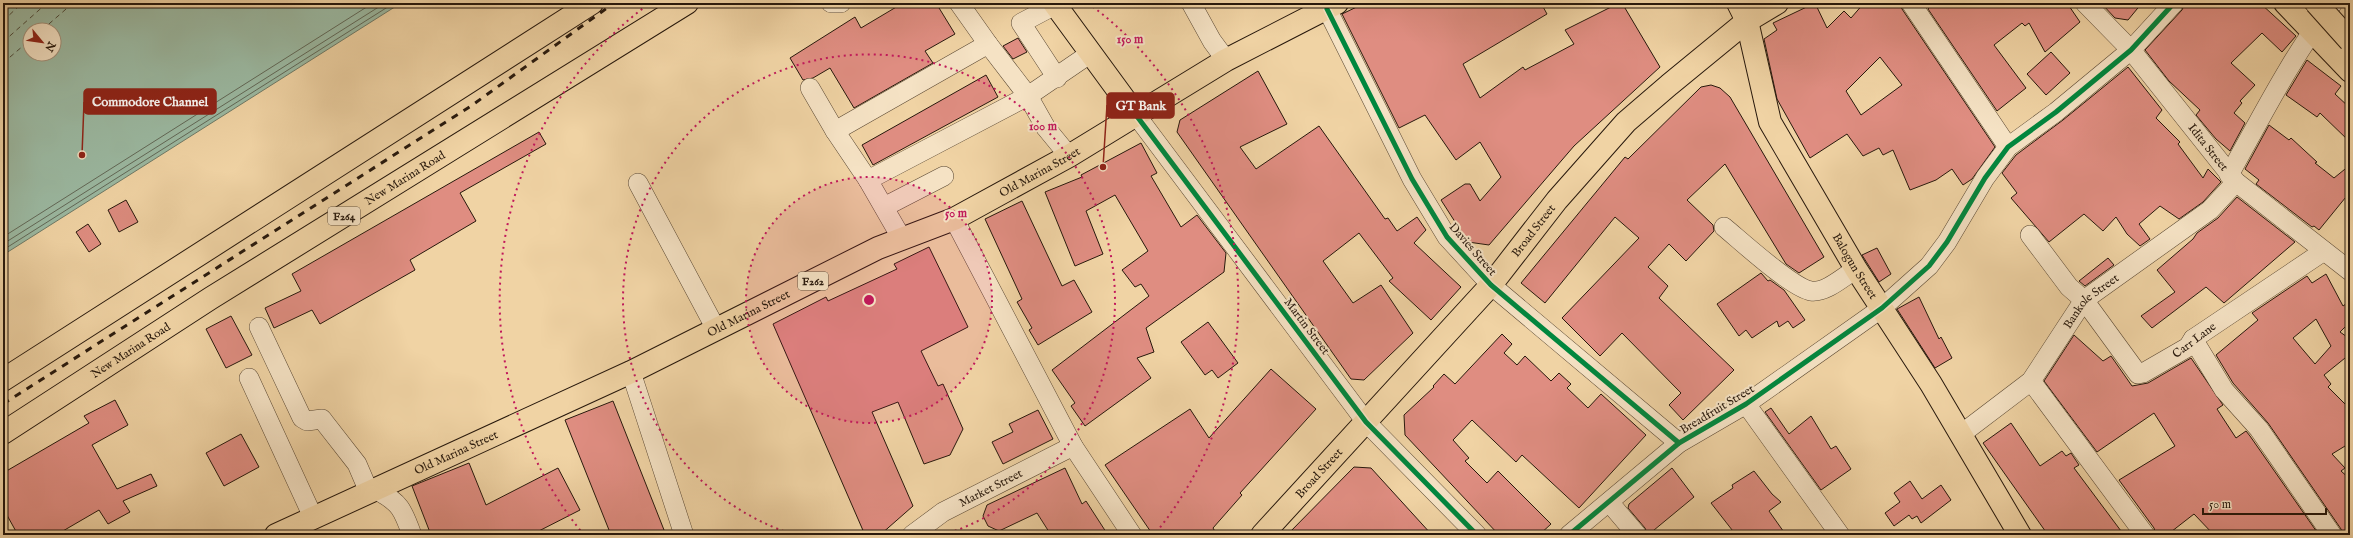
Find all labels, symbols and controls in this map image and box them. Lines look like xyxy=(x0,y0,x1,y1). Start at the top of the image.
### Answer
north arrow xyxy=(22,22,62,62)
text: 150 m xyxy=(1117,32,1144,47)
text: N xyxy=(41,38,59,54)
callout: Commodore Channel xyxy=(84,89,216,114)
callout: GT Bank xyxy=(1107,93,1174,118)
text: Commodore Channel xyxy=(92,94,208,111)
text: GT Bank xyxy=(1116,98,1167,115)
text: 100 m xyxy=(1029,119,1058,134)
street label: Idita Street xyxy=(2185,121,2231,174)
street label: Old Marina Street xyxy=(997,144,1083,201)
street label: New Marina Road xyxy=(362,147,448,209)
street label: Broad Street xyxy=(1508,201,1559,260)
text: 50 m xyxy=(945,206,968,221)
road number: F264 xyxy=(328,207,360,225)
street label: Davies Street xyxy=(1446,220,1500,279)
street label: Balogun Street xyxy=(1829,231,1881,302)
street label: Bankole Street xyxy=(2060,271,2122,332)
road number: F262 xyxy=(798,272,828,290)
street label: Old Marina Street xyxy=(705,287,792,340)
centre of rings xyxy=(862,293,876,307)
street label: Martin Street xyxy=(1280,295,1333,358)
street label: New Marina Road xyxy=(88,319,174,382)
street label: Carr Lane xyxy=(2169,319,2219,362)
street label: Breadfruit Street xyxy=(1677,381,1757,438)
street label: Old Marina Street xyxy=(412,427,500,479)
street label: Broad Street xyxy=(1292,445,1346,502)
street label: Market Street xyxy=(957,466,1025,511)
scale bar xyxy=(2203,490,2326,516)
text: 50 m xyxy=(2209,497,2231,512)

